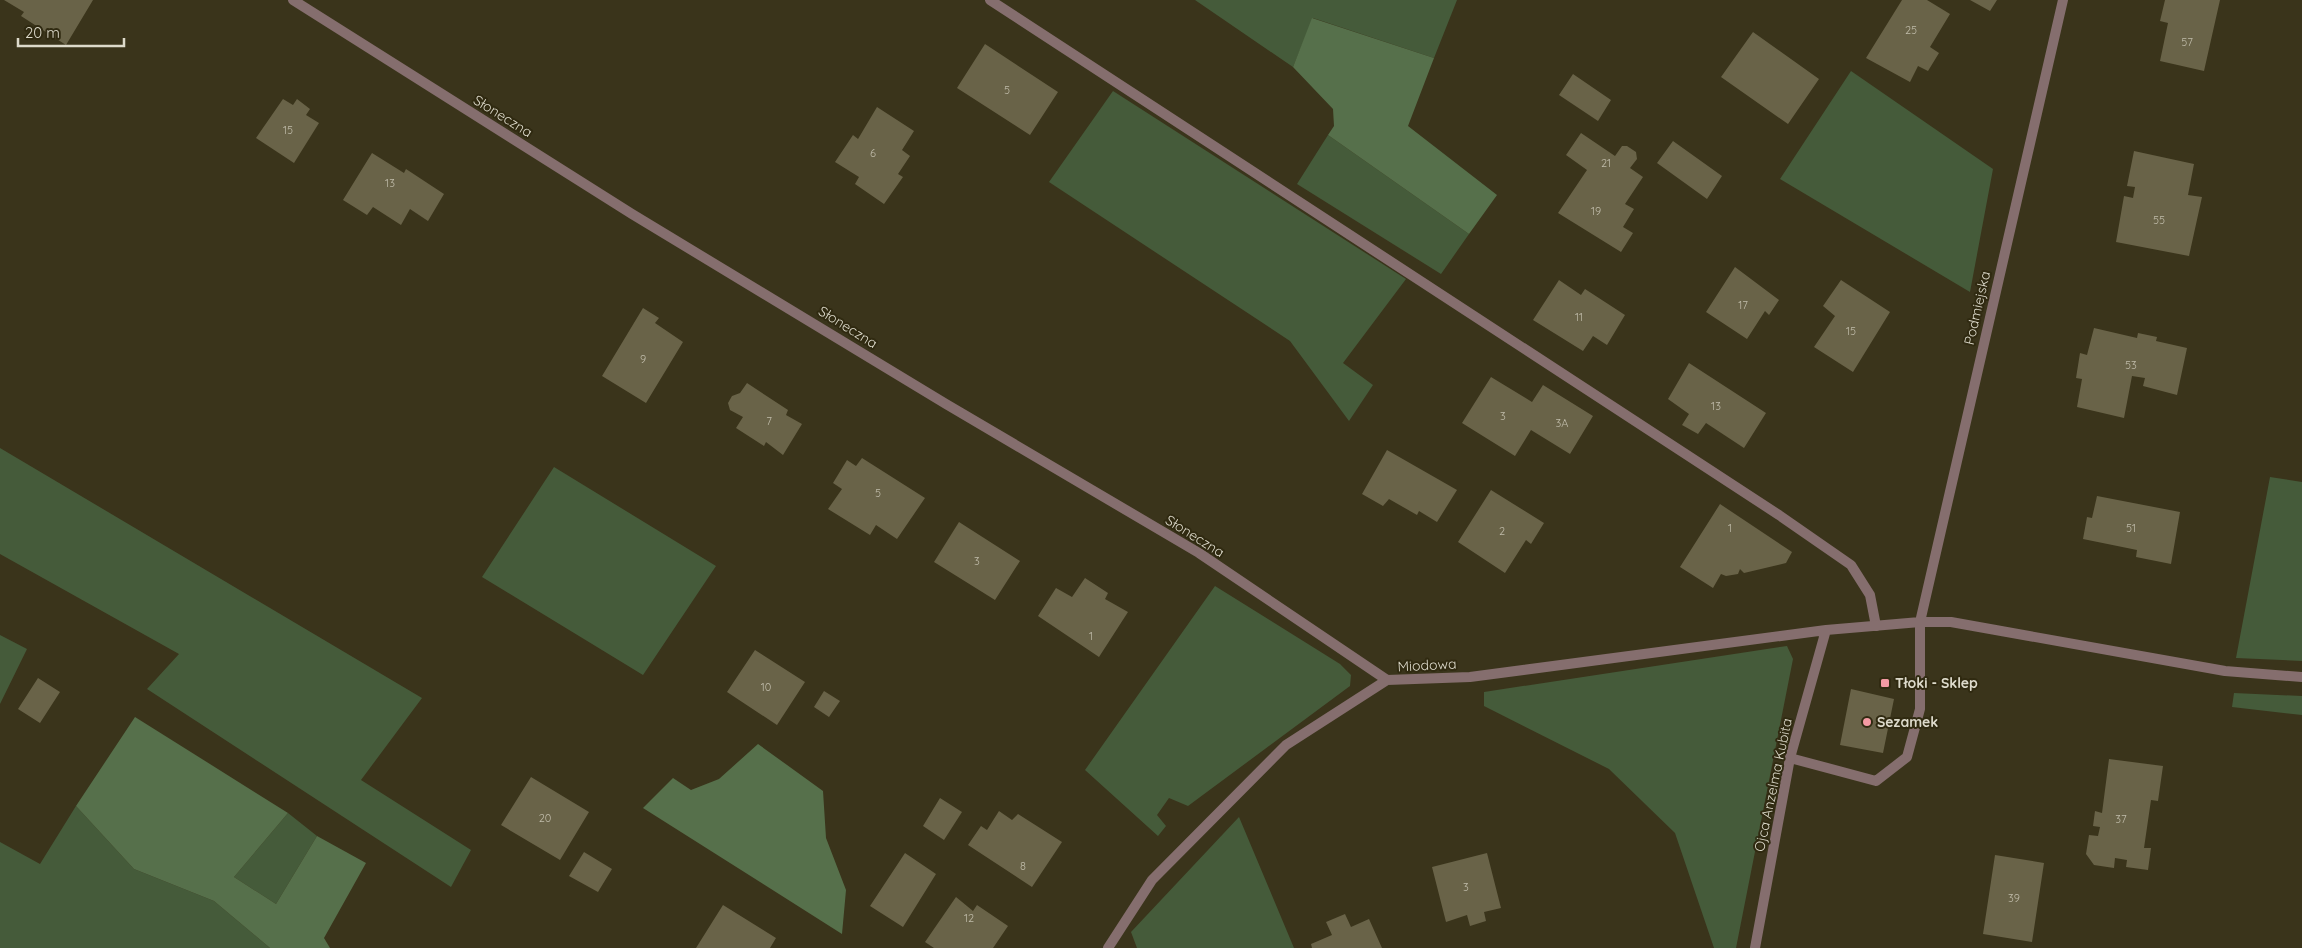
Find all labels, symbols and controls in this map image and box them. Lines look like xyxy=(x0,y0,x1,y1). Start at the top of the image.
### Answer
scale bar xyxy=(18,15,124,47)
text: 20 m xyxy=(25,23,60,42)
house number: 25 xyxy=(1905,23,1917,37)
house number: 57 xyxy=(2181,35,2193,49)
house number: 5 xyxy=(1004,83,1010,97)
street label: Słoneczna xyxy=(470,91,536,141)
house number: 15 xyxy=(283,123,293,137)
house number: 6 xyxy=(870,146,876,160)
house number: 21 xyxy=(1601,156,1611,170)
house number: 13 xyxy=(385,176,395,190)
house number: 19 xyxy=(1591,204,1601,218)
house number: 55 xyxy=(2153,213,2165,227)
street label: Podmiejska xyxy=(1960,269,1994,347)
house number: 17 xyxy=(1738,298,1748,312)
street label: Słoneczna xyxy=(815,302,881,352)
house number: 11 xyxy=(1575,310,1583,324)
house number: 15 xyxy=(1846,324,1856,338)
house number: 9 xyxy=(640,352,646,366)
house number: 53 xyxy=(2125,358,2137,372)
house number: 13 xyxy=(1711,399,1721,413)
house number: 3 xyxy=(1500,409,1506,423)
house number: 7 xyxy=(766,414,772,428)
house number: 3A xyxy=(1556,416,1568,430)
house number: 5 xyxy=(875,486,881,500)
street label: Słoneczna xyxy=(1162,511,1228,561)
house number: 1 xyxy=(1728,521,1732,535)
house number: 51 xyxy=(2126,521,2136,535)
house number: 2 xyxy=(1499,524,1505,538)
house number: 3 xyxy=(974,554,980,568)
house number: 1 xyxy=(1089,629,1093,643)
street label: Miodowa xyxy=(1397,654,1457,676)
place label: Tłoki - Sklep xyxy=(1895,674,1978,692)
marker: Tłoki - Sklep xyxy=(1879,677,1891,689)
house number: 10 xyxy=(761,680,771,694)
place label: Sezamek xyxy=(1877,713,1938,731)
marker: Sezamek xyxy=(1861,716,1873,728)
street label: Ojca Anzelma Kubita xyxy=(1750,717,1796,853)
house number: 20 xyxy=(539,811,551,825)
house number: 37 xyxy=(2115,812,2127,826)
house number: 8 xyxy=(1020,859,1026,873)
house number: 3 xyxy=(1463,880,1469,894)
house number: 39 xyxy=(2008,891,2020,905)
house number: 12 xyxy=(964,911,974,925)

